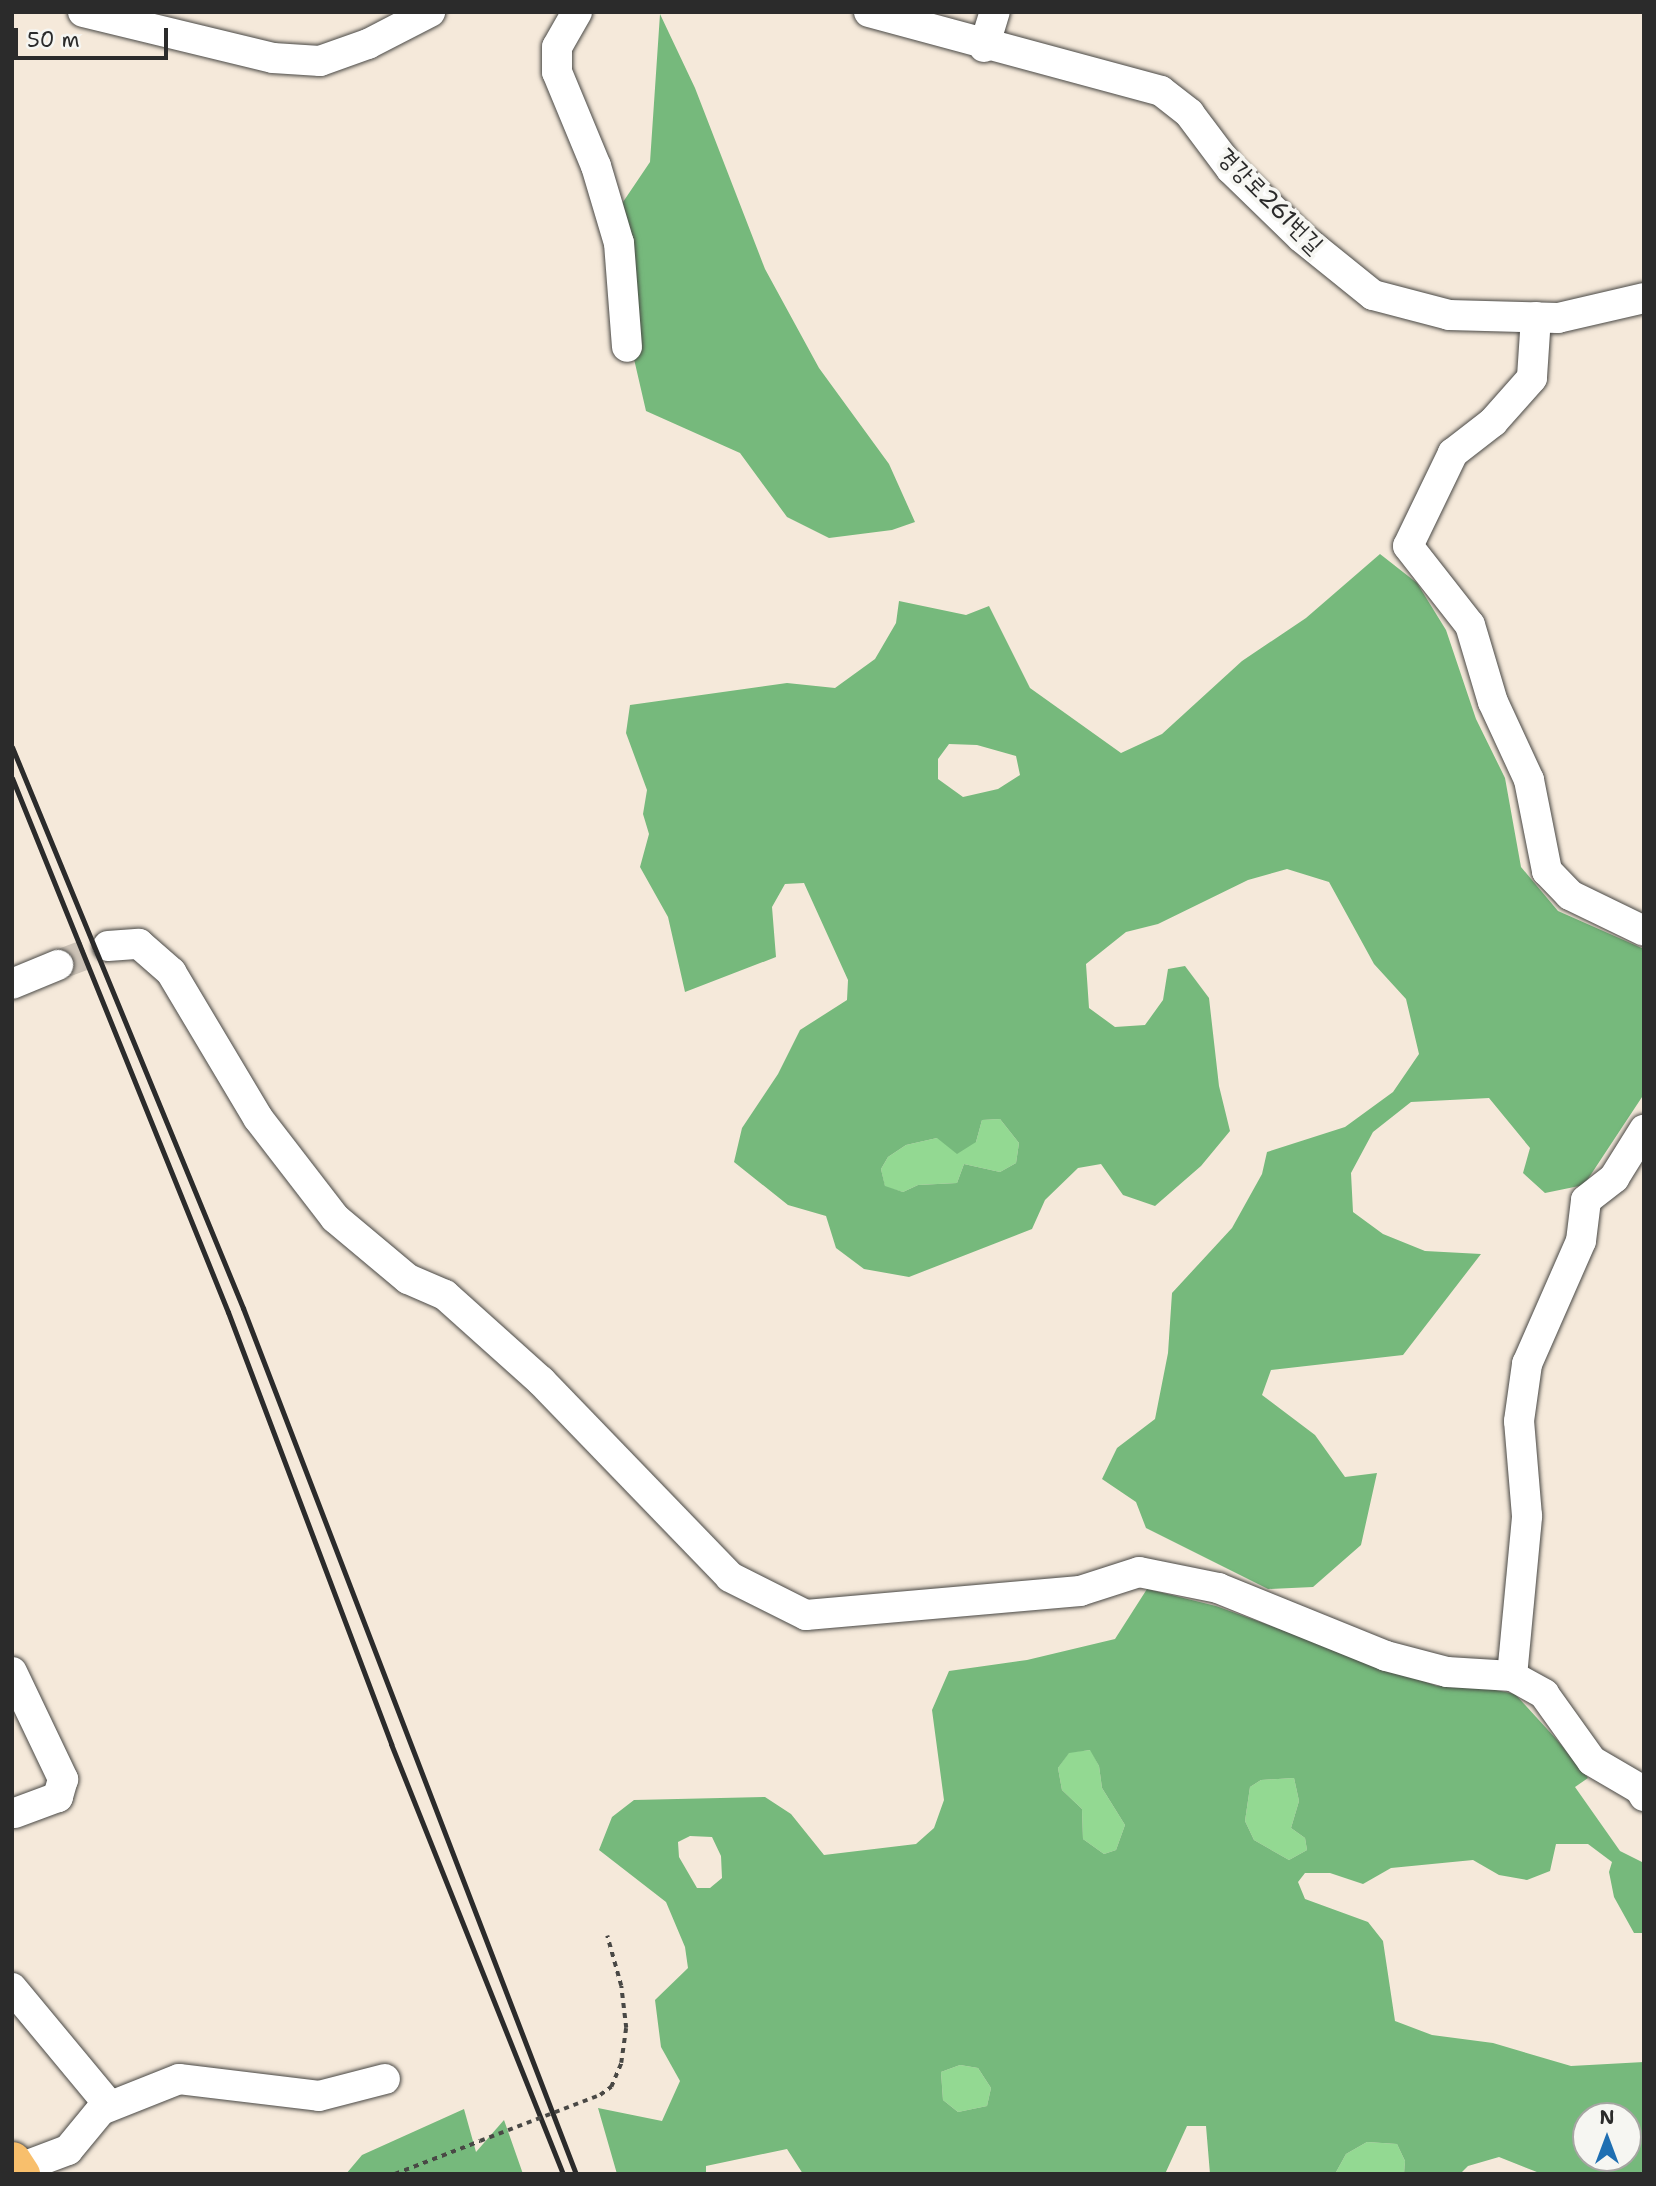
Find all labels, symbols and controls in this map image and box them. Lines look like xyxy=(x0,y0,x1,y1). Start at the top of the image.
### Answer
scale bar xyxy=(18,14,172,58)
text: 50 m xyxy=(27,26,80,54)
street label: 경강로261번길 xyxy=(1211,142,1329,260)
north arrow xyxy=(1572,2102,1642,2172)
text: N xyxy=(1599,2105,1615,2130)

